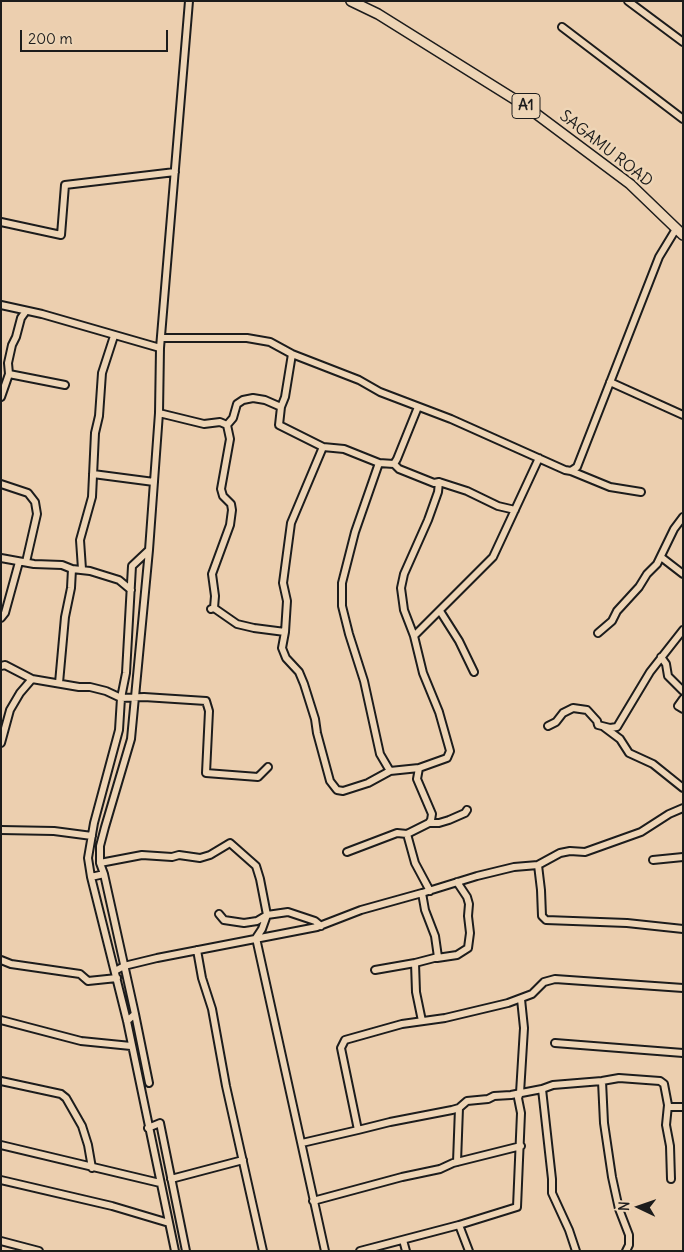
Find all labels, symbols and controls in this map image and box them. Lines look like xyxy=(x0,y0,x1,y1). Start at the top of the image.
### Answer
scale bar xyxy=(22,20,170,52)
text: 200 m xyxy=(28,29,73,48)
road number: A1 xyxy=(512,94,540,118)
street label: SAGAMU ROAD xyxy=(556,107,656,191)
north arrow xyxy=(614,1182,664,1232)
text: N xyxy=(615,1201,633,1212)

